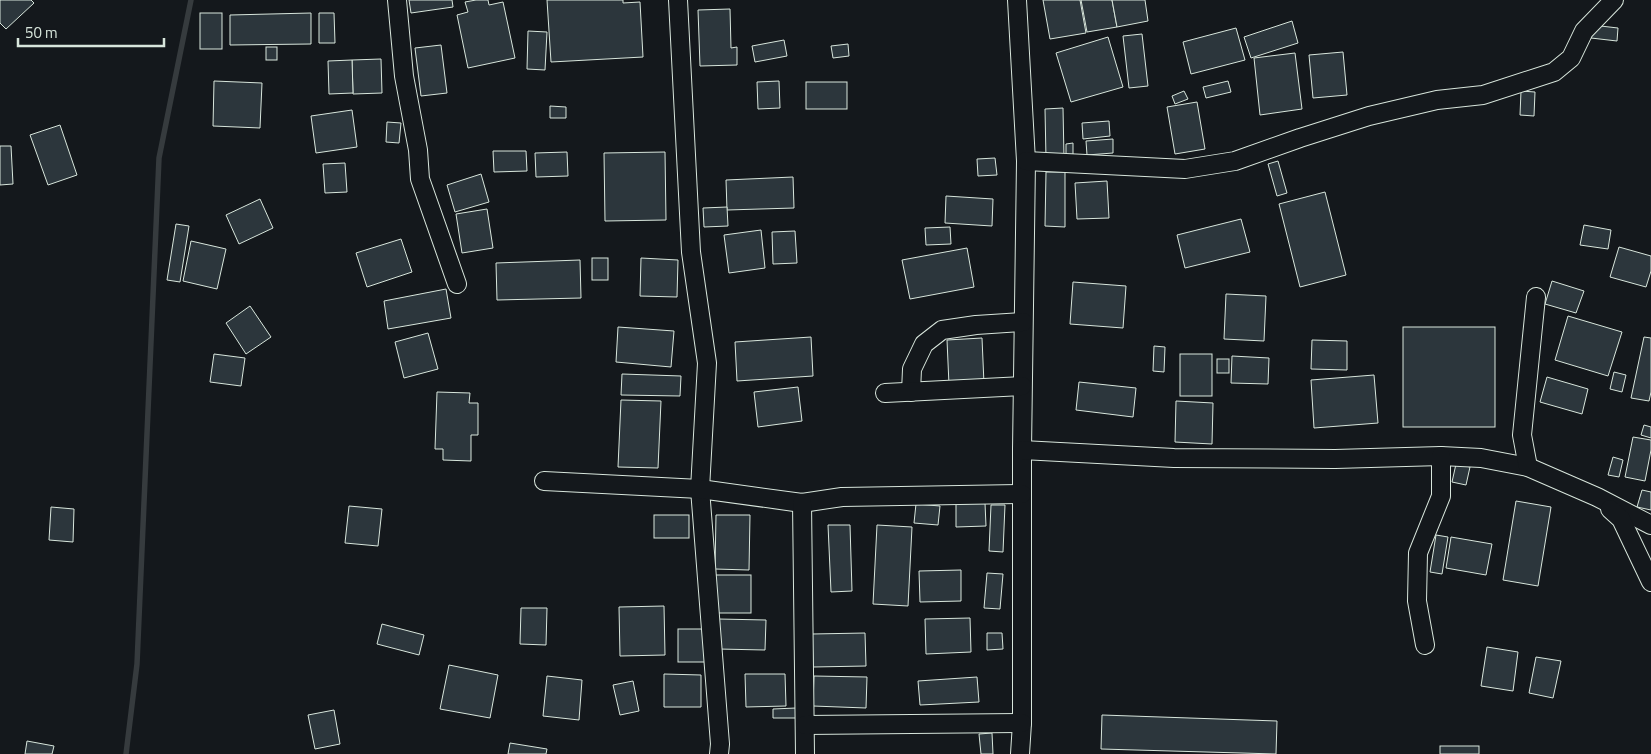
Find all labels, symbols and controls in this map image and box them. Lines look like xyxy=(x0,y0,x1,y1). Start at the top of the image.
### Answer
scale bar xyxy=(18,15,164,47)
text: 50 m xyxy=(25,21,58,44)

